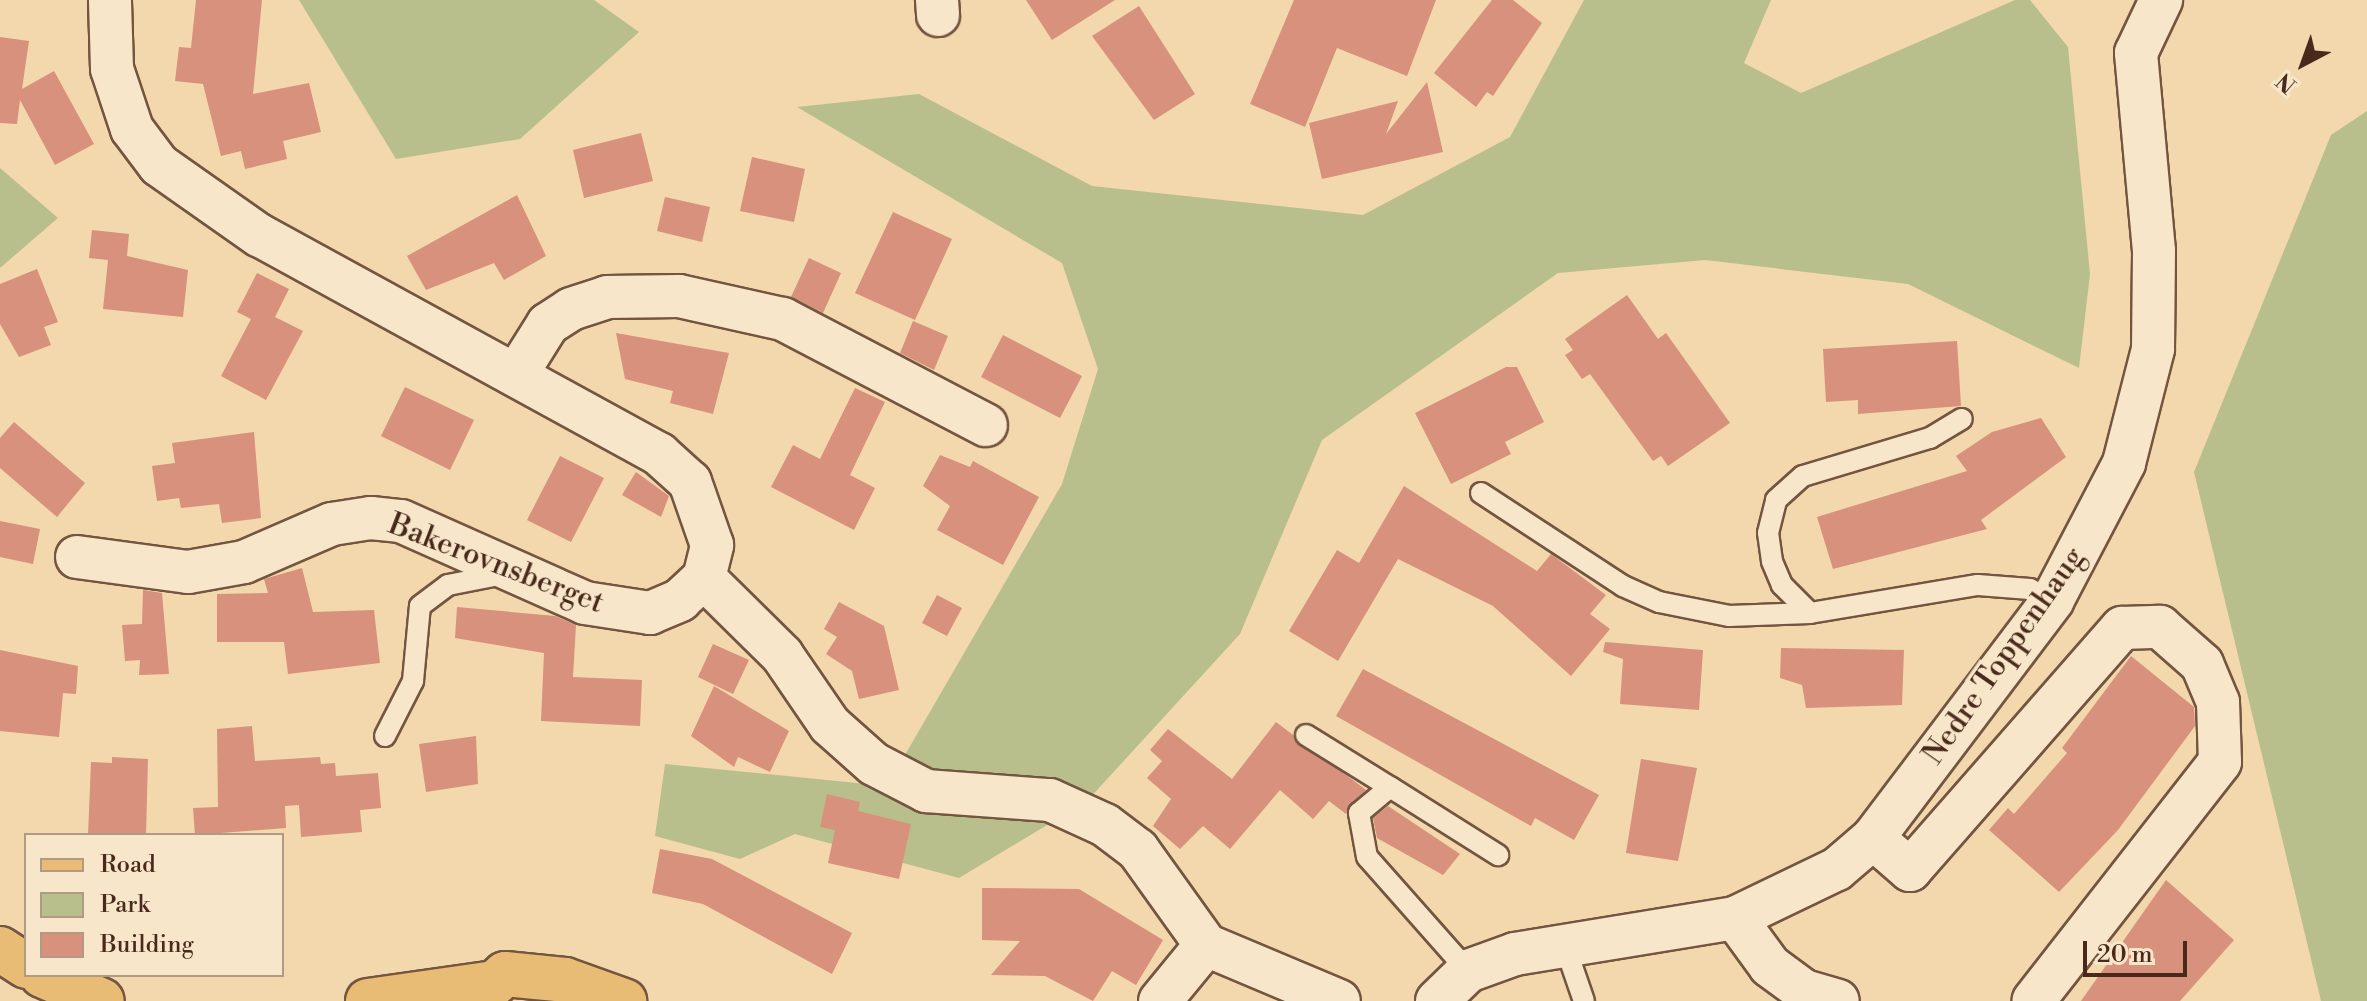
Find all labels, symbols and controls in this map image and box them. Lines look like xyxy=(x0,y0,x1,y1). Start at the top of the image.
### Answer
north arrow xyxy=(2263,24,2343,104)
text: N xyxy=(2272,67,2302,98)
street label: Bakerovnsberget xyxy=(383,506,609,622)
street label: Nedre Toppenhaug xyxy=(1916,540,2092,772)
legend xyxy=(24,833,284,977)
text: Road xyxy=(100,850,156,880)
text: Park xyxy=(100,890,150,920)
scale bar xyxy=(2087,925,2191,975)
text: Building xyxy=(100,930,194,960)
text: 20 m xyxy=(2097,940,2153,970)

